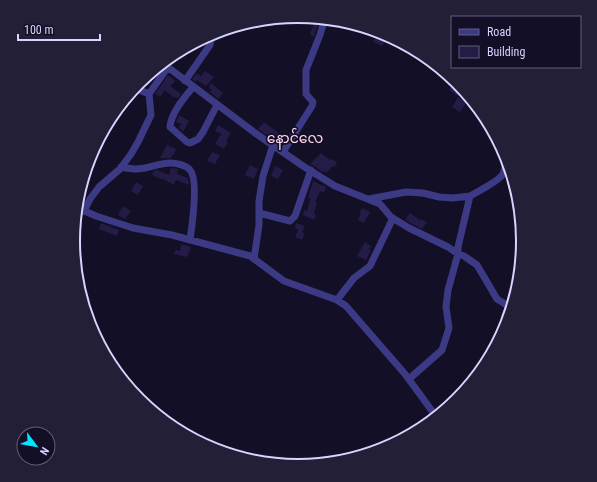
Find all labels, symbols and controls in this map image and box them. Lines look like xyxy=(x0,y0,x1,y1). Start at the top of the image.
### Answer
scale bar xyxy=(18,16,100,42)
legend xyxy=(451,16,581,68)
text: 100 m xyxy=(24,23,54,37)
text: Road xyxy=(487,25,511,39)
text: Building xyxy=(487,45,525,59)
district label: နောင်လေ xyxy=(267,128,323,150)
north arrow xyxy=(16,426,56,466)
text: N xyxy=(37,445,51,458)

